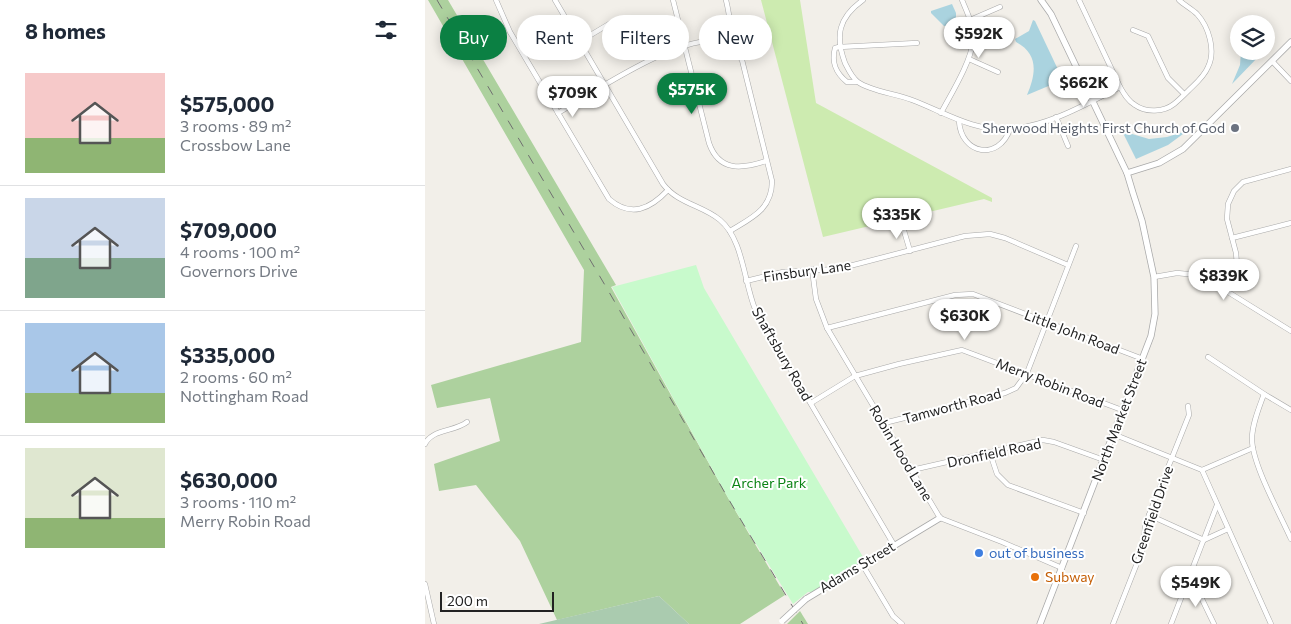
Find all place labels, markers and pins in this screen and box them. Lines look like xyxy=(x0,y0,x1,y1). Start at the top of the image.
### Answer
pin: $592K xyxy=(944,17,1014,59)
pin: $662K xyxy=(1049,66,1119,108)
pin: $575K xyxy=(657,72,727,115)
pin: $709K xyxy=(538,76,608,118)
place label: Sherwood Heights First Church of God xyxy=(982,119,1225,136)
marker: Sherwood Heights First Church of God xyxy=(1229,122,1241,134)
pin: $335K xyxy=(862,198,932,240)
pin: $839K xyxy=(1189,258,1259,301)
pin: $630K xyxy=(930,298,1000,341)
place label: out of business xyxy=(989,544,1084,561)
marker: out of business xyxy=(973,547,985,559)
pin: $549K xyxy=(1161,566,1231,608)
place label: Subway xyxy=(1045,568,1095,585)
marker: Subway xyxy=(1029,571,1041,583)

